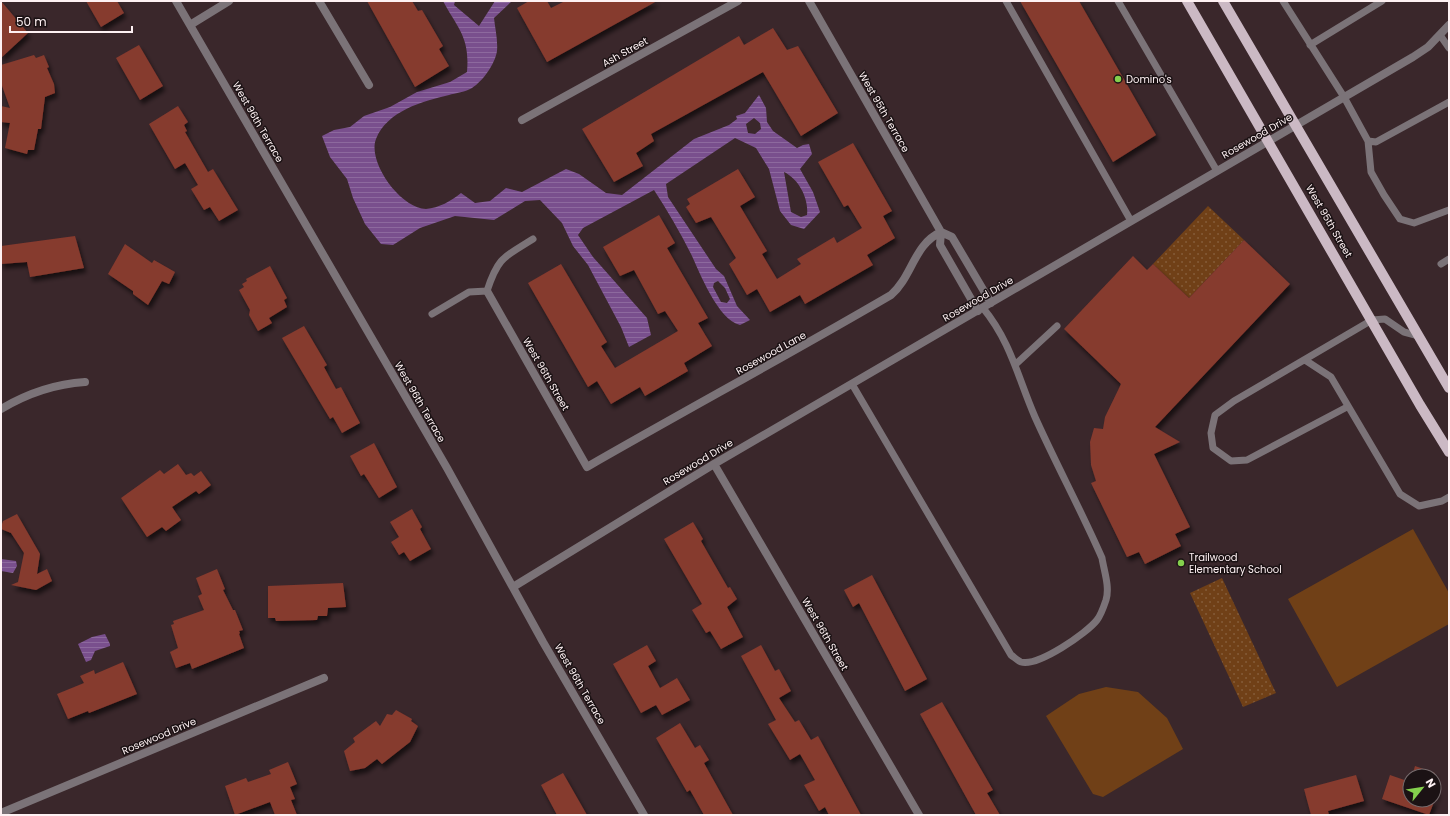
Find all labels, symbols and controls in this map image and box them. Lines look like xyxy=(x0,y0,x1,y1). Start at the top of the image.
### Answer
scale bar xyxy=(10,8,132,34)
text: 50 m xyxy=(16,13,47,30)
street label: Ash Street xyxy=(599,33,651,71)
street label: West 95th Terrace xyxy=(855,69,913,155)
place label: Domino's xyxy=(1126,72,1172,87)
marker: Domino's xyxy=(1113,74,1123,84)
street label: West 96th Terrace xyxy=(229,79,287,165)
street label: Rosewood Drive xyxy=(1219,110,1295,162)
street label: West 95th Street xyxy=(1302,182,1356,261)
street label: Rosewood Drive xyxy=(940,273,1016,325)
street label: Rosewood Lane xyxy=(733,328,809,378)
street label: West 96th Street xyxy=(519,335,573,414)
street label: West 96th Terrace xyxy=(391,359,449,445)
street label: Rosewood Drive xyxy=(660,435,736,489)
place label: Trailwood Elementary School xyxy=(1189,550,1282,577)
marker: Trailwood Elementary School xyxy=(1176,558,1186,568)
street label: West 96th Street xyxy=(798,595,852,674)
street label: West 96th Terrace xyxy=(551,641,609,727)
street label: Rosewood Drive xyxy=(120,714,198,758)
north arrow xyxy=(1402,768,1442,808)
text: N xyxy=(1422,775,1440,791)

